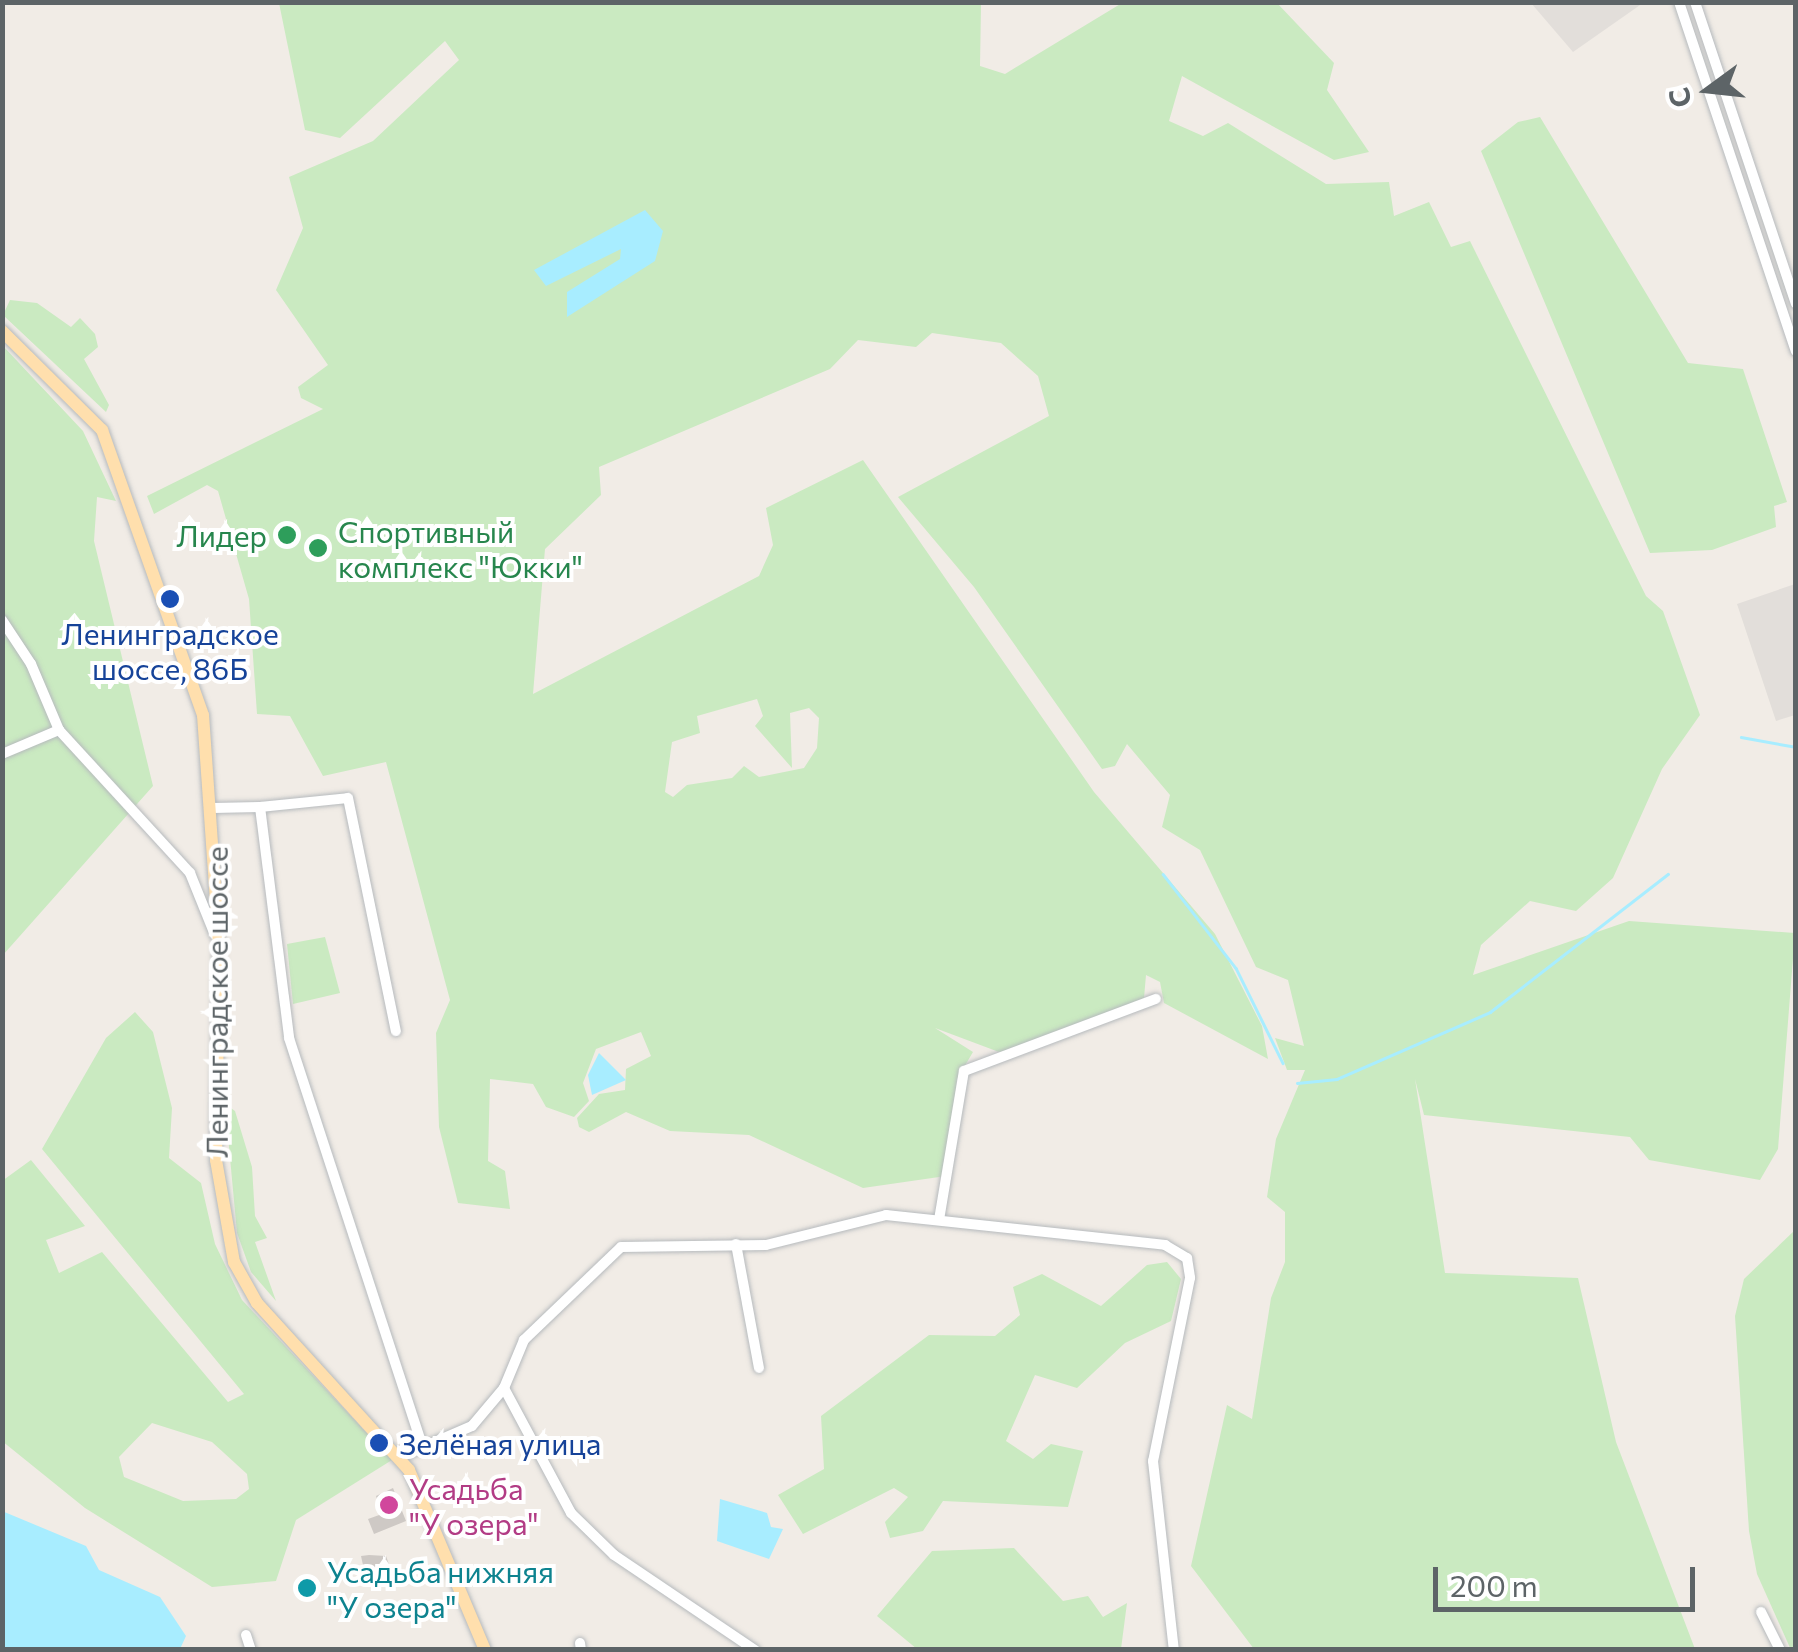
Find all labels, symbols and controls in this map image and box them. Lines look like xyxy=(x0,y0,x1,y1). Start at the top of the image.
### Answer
north arrow xyxy=(1658,40,1758,140)
text: С xyxy=(1660,84,1698,111)
place label: Спортивный комплекс "Юкки" xyxy=(338,513,583,584)
place label: Лидер xyxy=(176,517,267,553)
marker: Лидер xyxy=(276,524,298,546)
marker: Спортивный комплекс "Юкки" xyxy=(307,537,329,559)
marker: Ленинградское шоссе, 86Б xyxy=(159,588,181,610)
place label: Ленинградское шоссе, 86Б xyxy=(61,615,279,686)
street label: Ленинградское шоссе xyxy=(198,846,234,1158)
place label: Зелёная улица xyxy=(399,1425,601,1461)
marker: Зелёная улица xyxy=(368,1432,390,1454)
place label: Усадьба "У озера" xyxy=(409,1470,539,1540)
marker: Усадьба "У озера" xyxy=(378,1494,400,1516)
scale bar xyxy=(1438,1547,1700,1609)
place label: Усадьба нижняя "У озера" xyxy=(327,1553,554,1624)
text: 200 m xyxy=(1450,1566,1538,1603)
marker: Усадьба нижняя "У озера" xyxy=(296,1577,318,1599)

